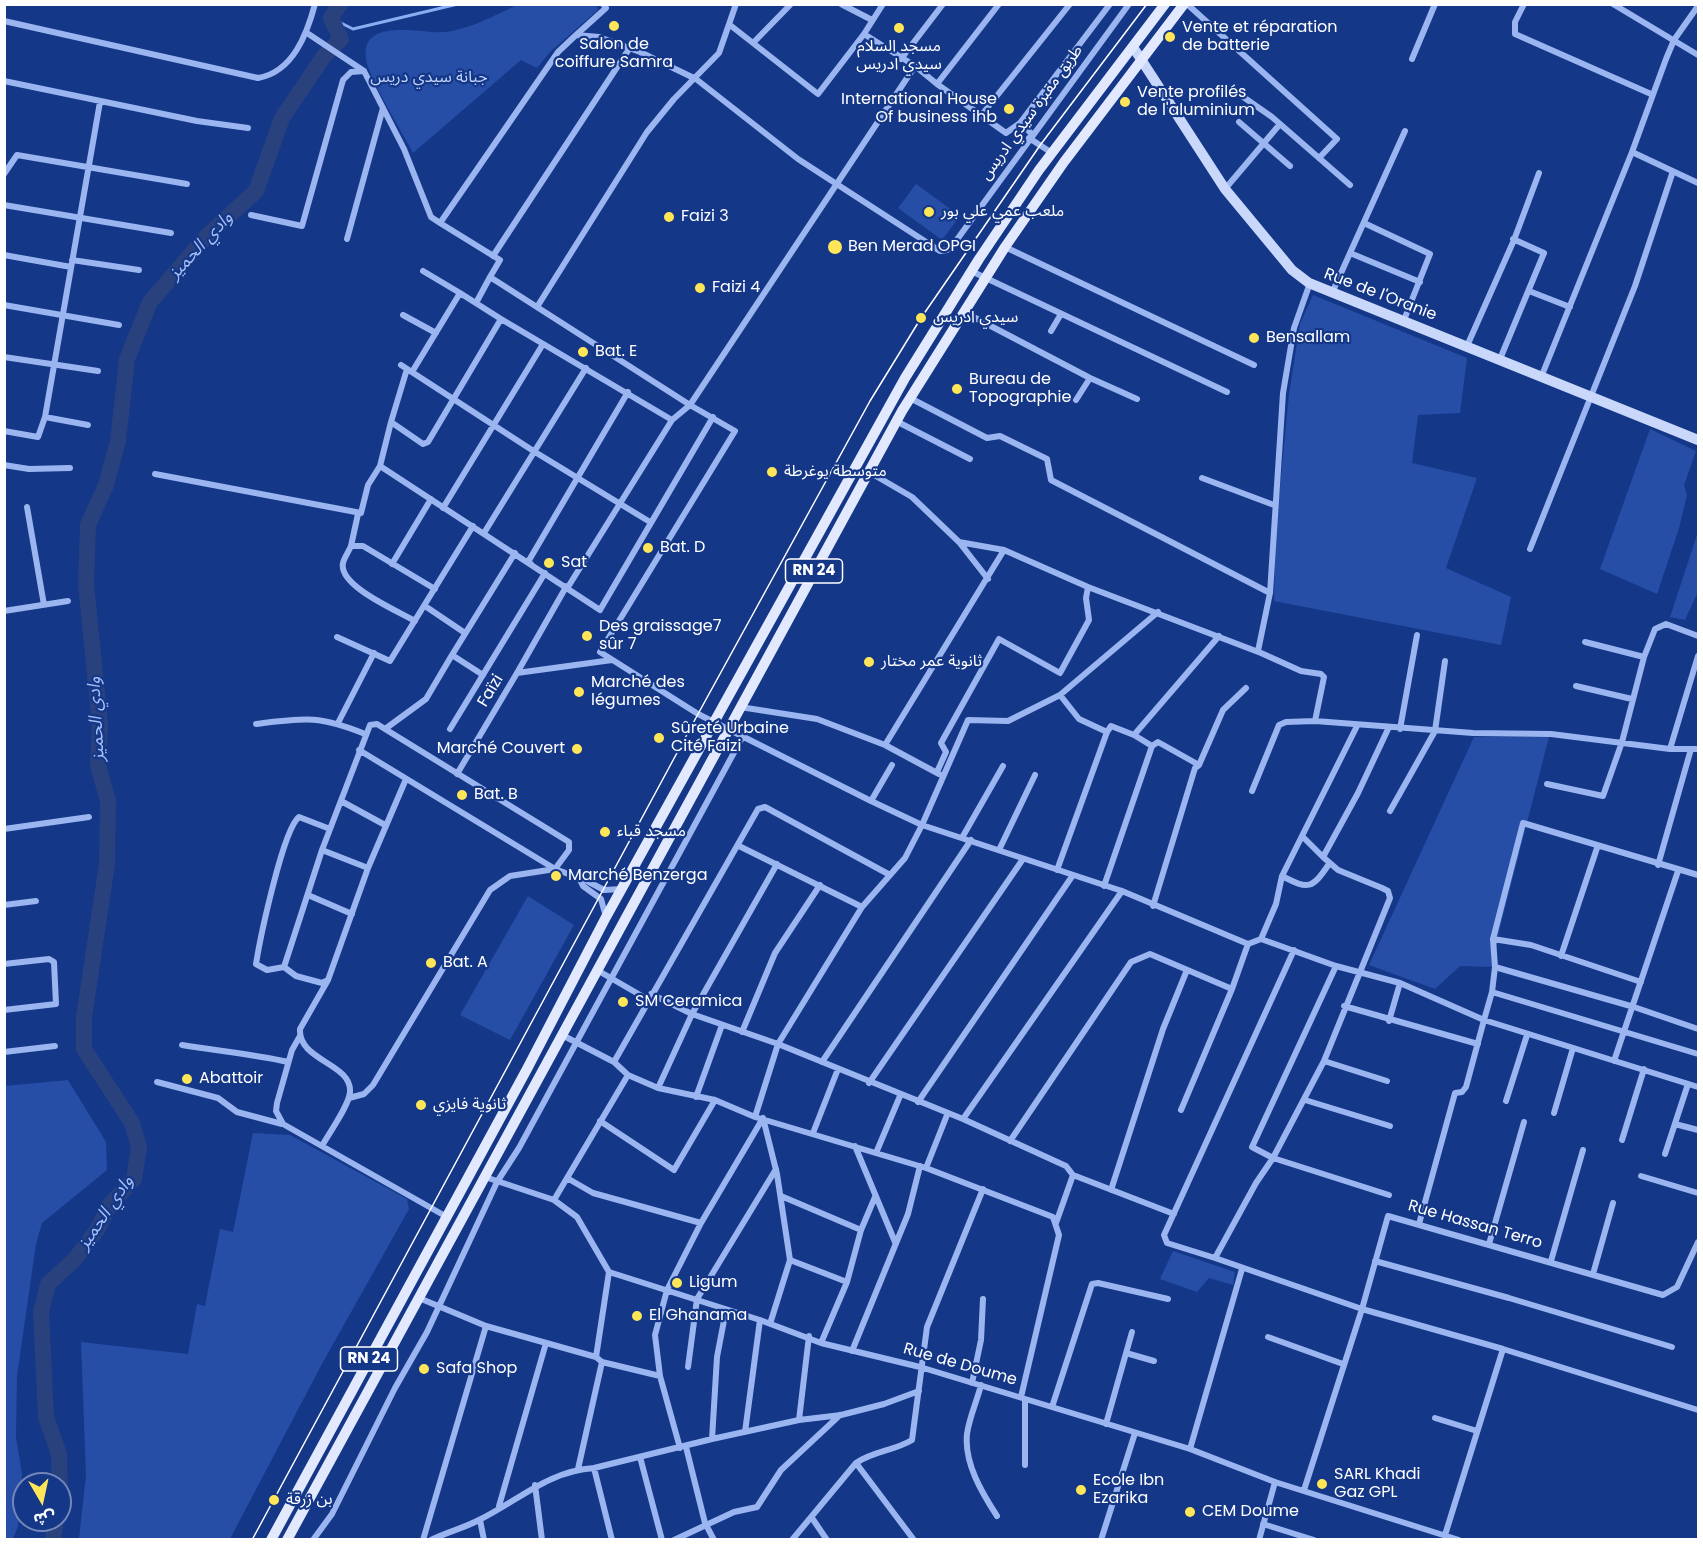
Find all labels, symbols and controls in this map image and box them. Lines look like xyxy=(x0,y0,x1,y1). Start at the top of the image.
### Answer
place label: Vente et réparation de batterie xyxy=(1182,18,1338,56)
marker: Salon de coiffure Samra xyxy=(607,19,621,33)
marker: مسجد السلام سيدي ادريس xyxy=(892,21,906,35)
marker: Vente et réparation de batterie xyxy=(1163,30,1177,44)
place label: Salon de coiffure Samra xyxy=(555,35,673,73)
place label: مسجد السلام سيدي ادريس xyxy=(856,37,942,75)
street label: طريق مقبرة سيدي ادريس xyxy=(977,42,1087,184)
park label: جبانة سيدي دريس xyxy=(370,68,488,88)
place label: Vente profilés de l'aluminium xyxy=(1137,83,1255,121)
place label: International House Of business ihb xyxy=(841,90,997,128)
marker: Vente profilés de l'aluminium xyxy=(1118,95,1132,109)
marker: International House Of business ihb xyxy=(1002,102,1016,116)
place label: ملعب عمي علي بور xyxy=(941,202,1064,222)
marker: ملعب عمي علي بور xyxy=(922,205,936,219)
place label: Faizi 3 xyxy=(681,207,729,227)
water label: وادي الحميز xyxy=(164,208,238,284)
marker: Faizi 3 xyxy=(662,210,676,224)
place label: Ben Merad OPGI xyxy=(848,237,976,257)
marker: Ben Merad OPGI xyxy=(826,238,844,256)
street label: Rue de l'Oranie xyxy=(1321,265,1439,325)
place label: Faizi 4 xyxy=(712,278,760,298)
marker: Faizi 4 xyxy=(693,281,707,295)
place label: سيدي ادريس xyxy=(933,308,1018,328)
marker: سيدي ادريس xyxy=(914,311,928,325)
place label: Bensallam xyxy=(1266,328,1350,348)
marker: Bensallam xyxy=(1247,331,1261,345)
place label: Bat. E xyxy=(595,342,637,362)
marker: Bat. E xyxy=(576,345,590,359)
place label: Bureau de Topographie xyxy=(969,370,1071,408)
marker: Bureau de Topographie xyxy=(950,382,964,396)
place label: متوسطة يوغرطة xyxy=(784,462,887,482)
marker: متوسطة يوغرطة xyxy=(765,465,779,479)
place label: Bat. D xyxy=(660,538,705,558)
marker: Bat. D xyxy=(641,541,655,555)
place label: Sat xyxy=(561,553,587,573)
marker: Sat xyxy=(542,556,556,570)
road number: RN 24 xyxy=(786,559,842,583)
place label: Des graissage7 sûr 7 xyxy=(599,617,721,655)
marker: Des graissage7 sûr 7 xyxy=(580,629,594,643)
place label: ثانوية عمر مختار xyxy=(881,652,982,672)
marker: ثانوية عمر مختار xyxy=(862,655,876,669)
street label: Faïzi xyxy=(474,671,508,711)
place label: Marché des légumes xyxy=(591,673,685,711)
water label: وادي الحميز xyxy=(84,676,110,762)
marker: Marché des légumes xyxy=(572,685,586,699)
place label: Sûreté Urbaine Cité Faizi xyxy=(671,719,789,757)
marker: Sûreté Urbaine Cité Faizi xyxy=(652,731,666,745)
place label: Marché Couvert xyxy=(437,739,565,759)
marker: Marché Couvert xyxy=(570,742,584,756)
place label: Bat. B xyxy=(474,785,518,805)
marker: Bat. B xyxy=(455,788,469,802)
place label: مسجد قباء xyxy=(617,822,686,842)
marker: مسجد قباء xyxy=(598,825,612,839)
place label: Marché Benzerga xyxy=(568,866,707,886)
marker: Marché Benzerga xyxy=(549,869,563,883)
place label: Bat. A xyxy=(443,953,488,973)
marker: Bat. A xyxy=(424,956,438,970)
place label: SM Ceramica xyxy=(635,992,742,1012)
marker: SM Ceramica xyxy=(616,995,630,1009)
place label: Abattoir xyxy=(199,1069,263,1089)
marker: Abattoir xyxy=(180,1072,194,1086)
place label: ثانوية فايزي xyxy=(433,1095,506,1115)
marker: ثانوية فايزي xyxy=(414,1098,428,1112)
water label: وادي الحميز xyxy=(73,1172,139,1254)
street label: Rue Hassan Terro xyxy=(1406,1197,1544,1253)
place label: Ligum xyxy=(689,1273,737,1293)
marker: Ligum xyxy=(670,1276,684,1290)
place label: El Ghanama xyxy=(649,1306,747,1326)
marker: El Ghanama xyxy=(630,1309,644,1323)
street label: Rue de Doume xyxy=(901,1340,1019,1390)
road number: RN 24 xyxy=(340,1347,398,1371)
place label: Safa Shop xyxy=(436,1359,517,1379)
marker: Safa Shop xyxy=(417,1362,431,1376)
place label: SARL Khadi Gaz GPL xyxy=(1334,1465,1420,1503)
place label: Ecole Ibn Ezarika xyxy=(1093,1471,1164,1509)
north arrow xyxy=(12,1472,72,1532)
marker: SARL Khadi Gaz GPL xyxy=(1315,1477,1329,1491)
marker: Ecole Ibn Ezarika xyxy=(1074,1483,1088,1497)
place label: بن زرقة xyxy=(286,1490,332,1510)
marker: بن زرقة xyxy=(267,1493,281,1507)
place label: CEM Doume xyxy=(1202,1502,1299,1522)
text: ش xyxy=(32,1505,57,1531)
marker: CEM Doume xyxy=(1183,1505,1197,1519)

